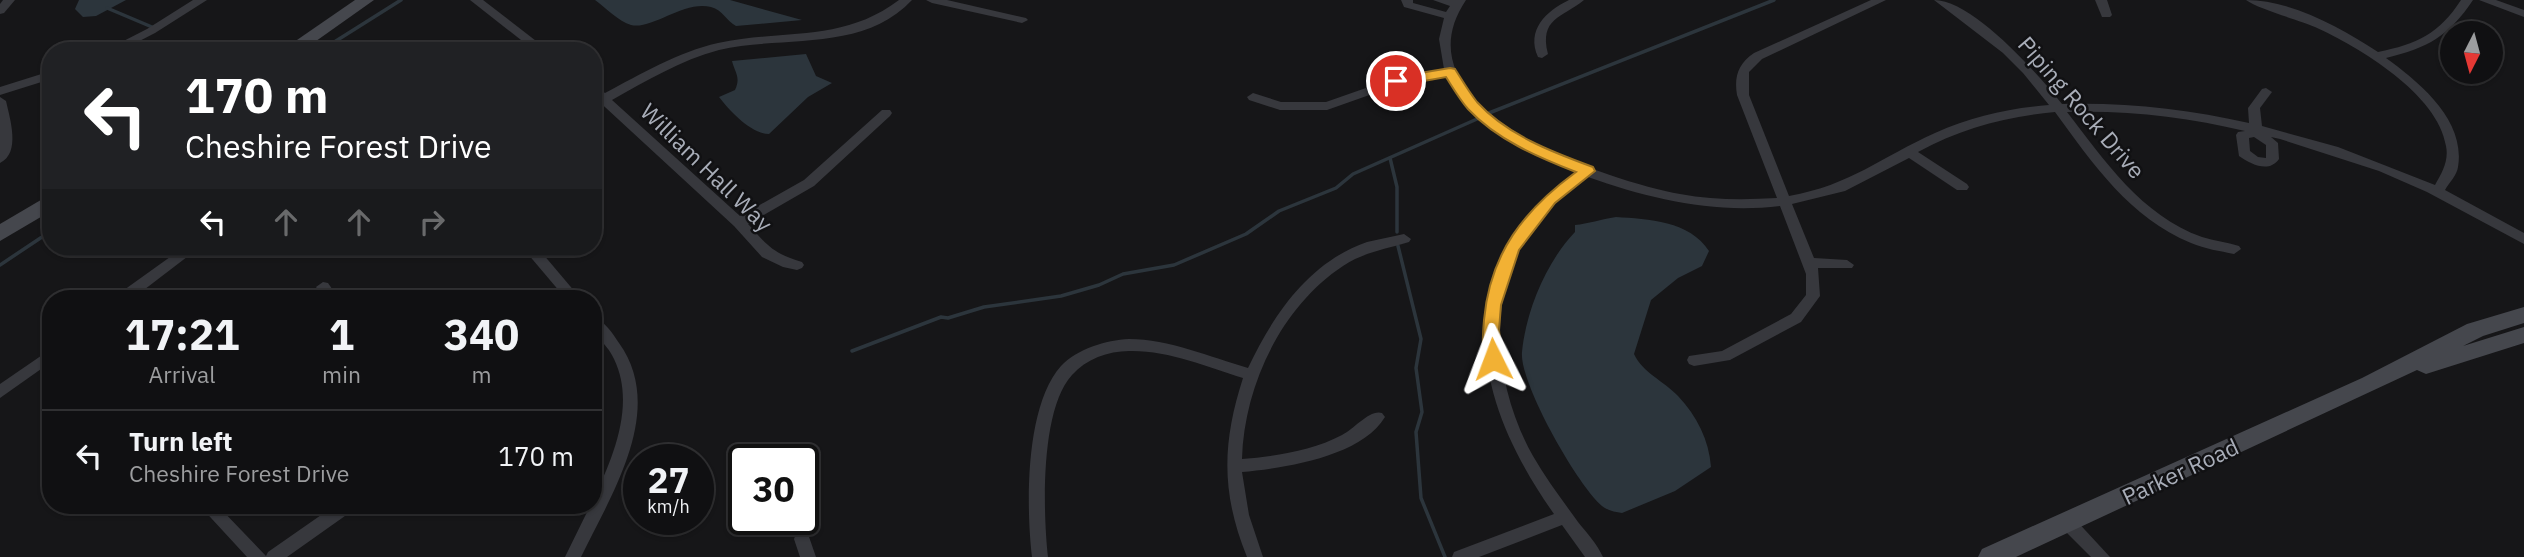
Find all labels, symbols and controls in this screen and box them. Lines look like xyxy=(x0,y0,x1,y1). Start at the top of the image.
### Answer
north arrow xyxy=(2440,21,2502,84)
map controls xyxy=(2440,21,2503,84)
street label: Piping Rock Drive xyxy=(2012,30,2152,184)
pin xyxy=(1366,51,1426,111)
icon: arrive xyxy=(1377,62,1415,100)
text: 170 m xyxy=(185,63,329,126)
icon: left xyxy=(70,70,161,161)
street label: William Hall Way xyxy=(635,96,780,238)
text: Cheshire Forest Drive xyxy=(185,125,492,167)
icon: left xyxy=(194,203,232,241)
icon: ahead xyxy=(267,203,305,241)
icon: ahead xyxy=(340,203,378,241)
icon: right xyxy=(413,203,451,241)
text: 17:21 xyxy=(125,307,239,362)
text: 1 xyxy=(329,307,354,362)
text: 340 xyxy=(444,307,519,362)
position arrow xyxy=(1456,322,1530,396)
text: Arrival xyxy=(149,359,216,389)
text: min xyxy=(322,359,361,389)
text: m xyxy=(471,359,492,389)
text: Turn left xyxy=(129,424,232,458)
street label: Parker Road xyxy=(2117,431,2243,511)
icon: left xyxy=(70,437,108,475)
text: 170 m xyxy=(498,439,574,473)
speed limit sign: 30 xyxy=(728,444,819,535)
text: 27 xyxy=(647,457,690,503)
text: Cheshire Forest Drive xyxy=(129,458,349,488)
text: km/h xyxy=(647,495,690,518)

